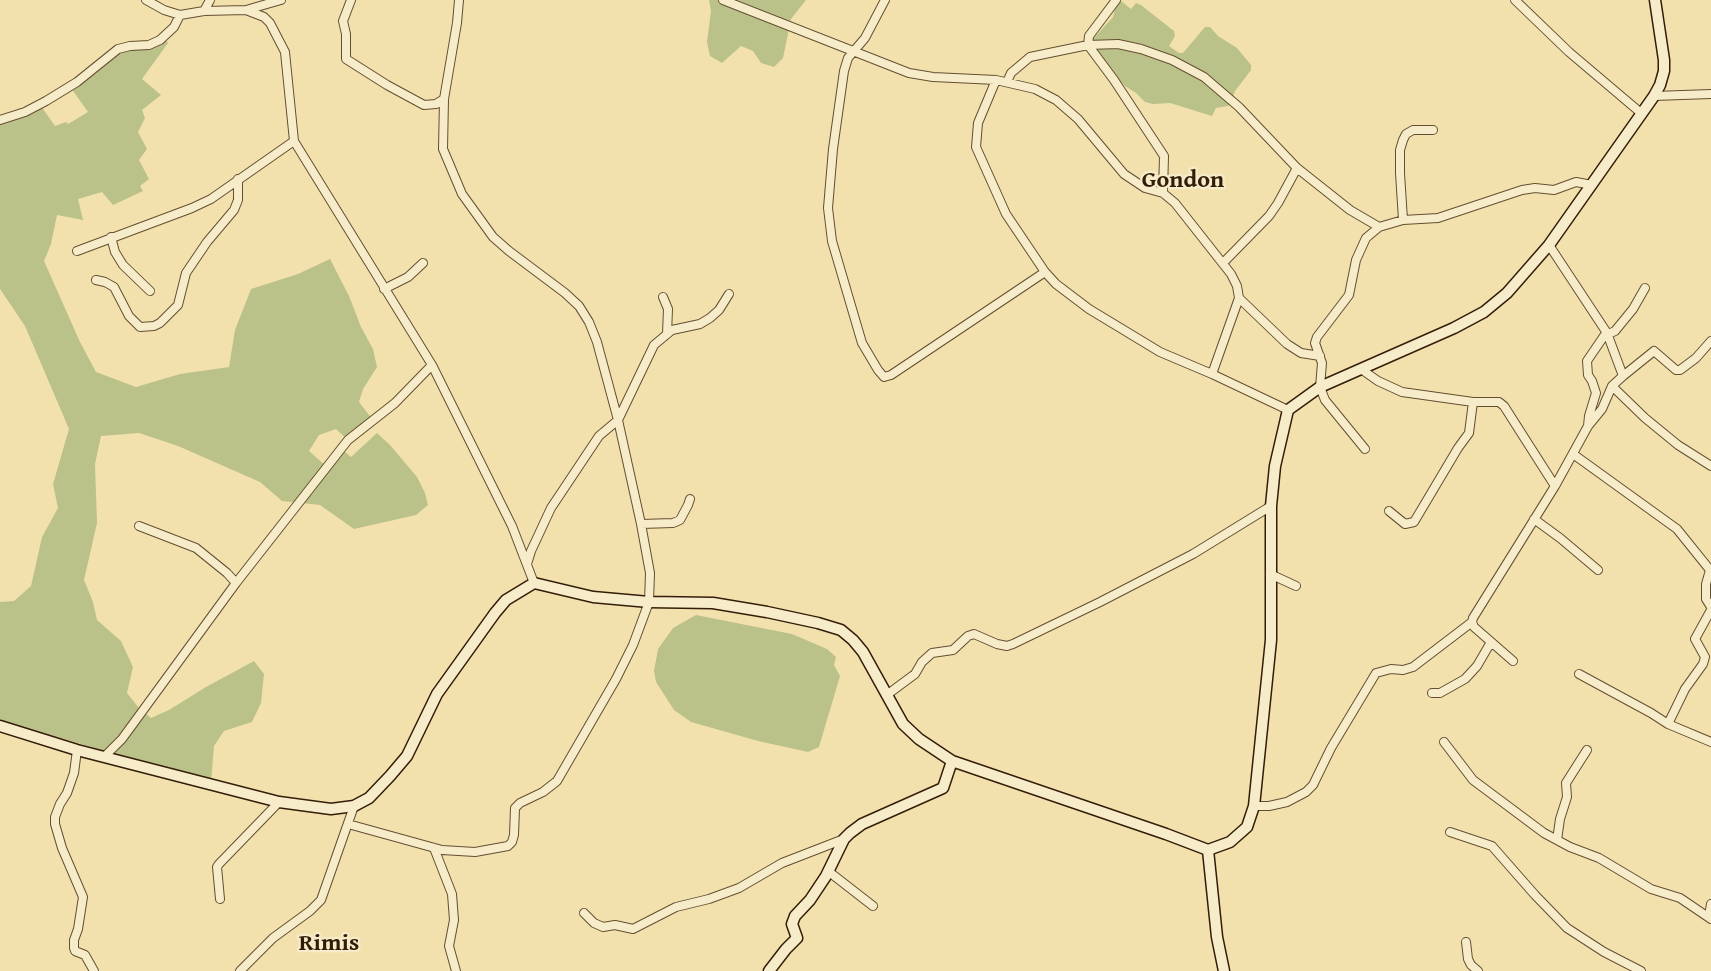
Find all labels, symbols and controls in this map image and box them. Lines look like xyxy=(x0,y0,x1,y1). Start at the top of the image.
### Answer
district label: Gondon xyxy=(1142,167,1224,195)
district label: Rimis xyxy=(299,930,359,958)

